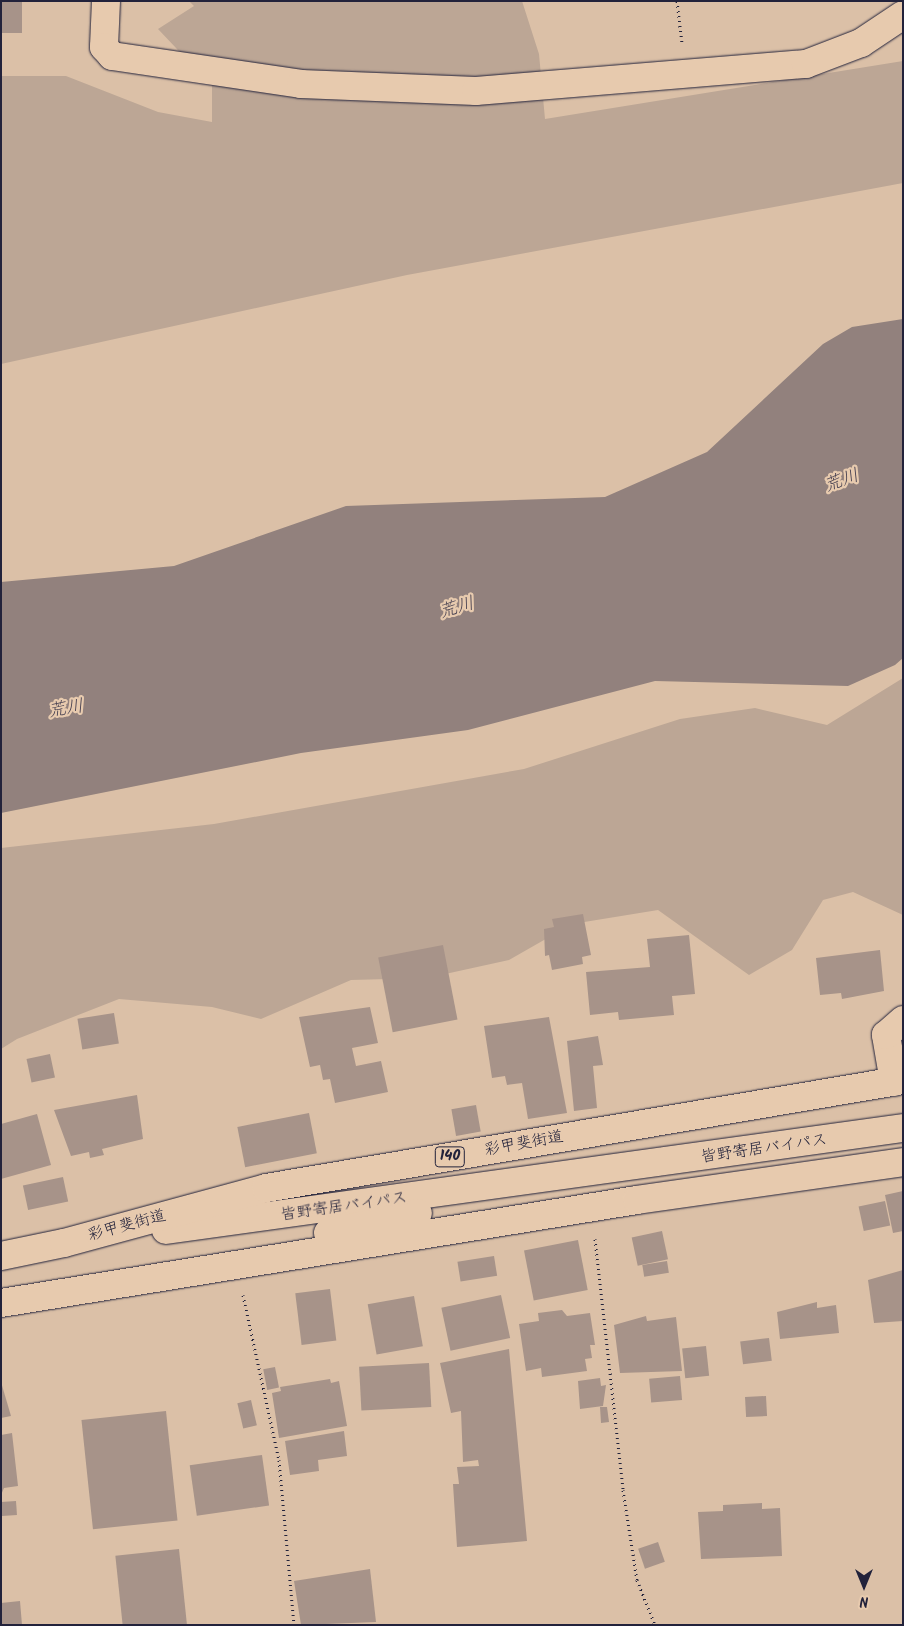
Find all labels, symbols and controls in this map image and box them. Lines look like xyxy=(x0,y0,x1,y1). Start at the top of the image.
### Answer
water label: 荒川 xyxy=(821,466,863,498)
water label: 荒川 xyxy=(437,594,477,624)
water label: 荒川 xyxy=(47,697,85,723)
street label: 彩甲斐街道 xyxy=(483,1128,565,1160)
street label: 皆野寄居バイパス xyxy=(699,1131,829,1167)
road number: 140 xyxy=(434,1144,466,1170)
street label: 皆野寄居バイパス xyxy=(279,1189,409,1225)
street label: 彩甲斐街道 xyxy=(86,1206,168,1246)
north arrow xyxy=(839,1561,889,1611)
text: N xyxy=(860,1590,868,1612)

